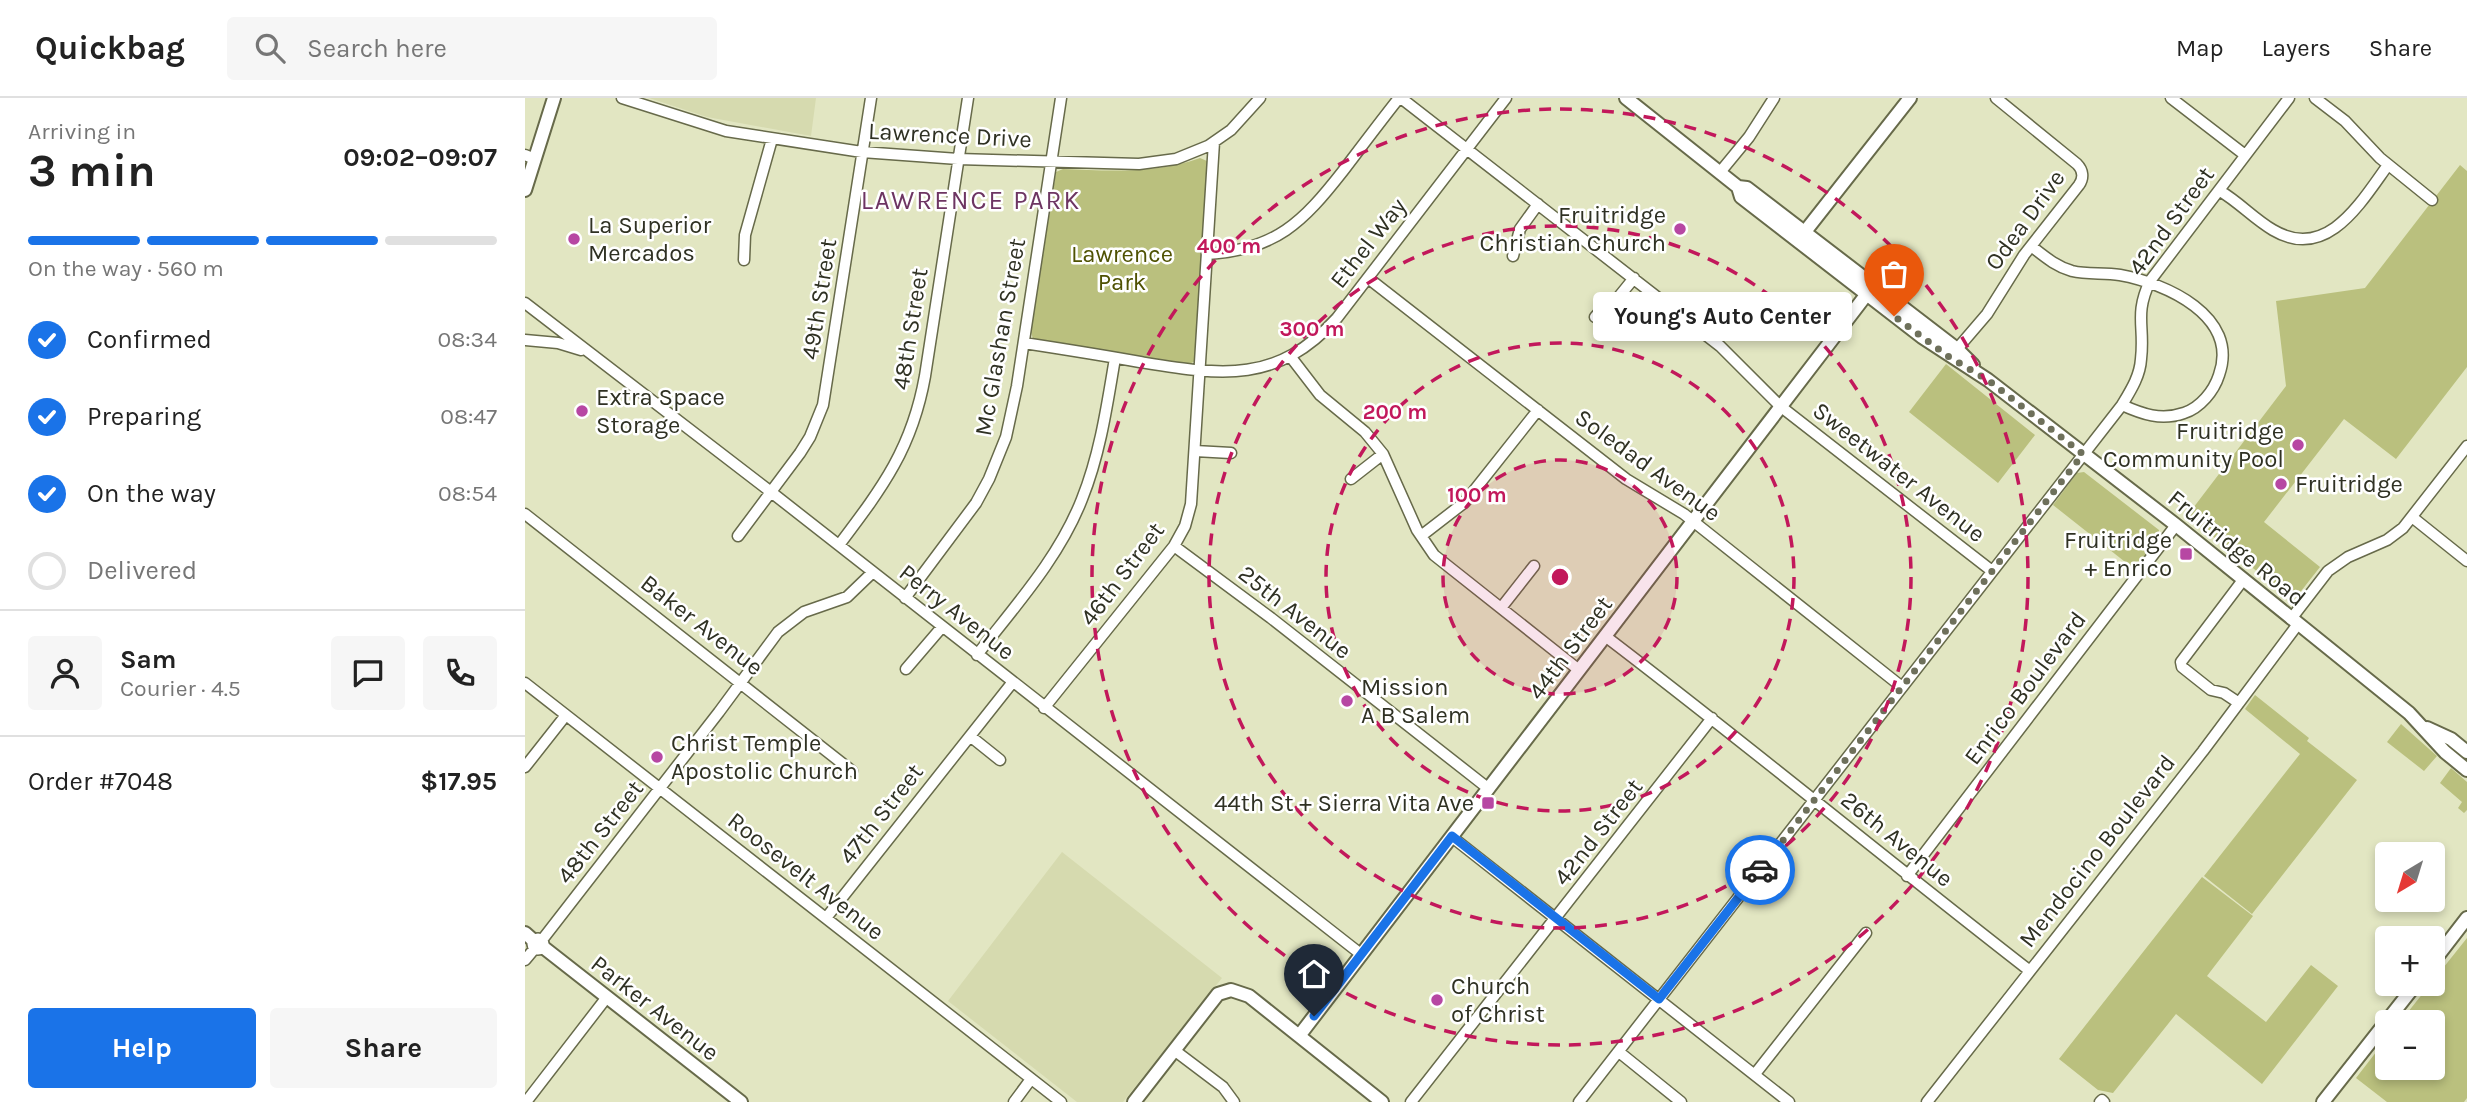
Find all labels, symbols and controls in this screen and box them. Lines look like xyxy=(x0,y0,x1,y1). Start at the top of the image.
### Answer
search box xyxy=(227,17,717,80)
text: Quickbag xyxy=(35,29,185,67)
icon: search xyxy=(251,29,289,67)
text: Search here xyxy=(307,33,447,64)
text: Map xyxy=(2176,34,2224,62)
text: Layers xyxy=(2262,34,2331,62)
text: Share xyxy=(2369,34,2432,62)
street label: Lawrence Drive xyxy=(867,117,1033,153)
text: Arriving in xyxy=(28,118,136,145)
text: 09:02–09:07 xyxy=(343,142,497,173)
text: 3 min xyxy=(28,144,156,198)
street label: 42nd Street xyxy=(2122,161,2220,281)
street label: Odea Drive xyxy=(1979,164,2071,276)
district label: LAWRENCE PARK xyxy=(861,185,1081,216)
street label: Ethel Way xyxy=(1324,192,1412,294)
place label: Fruitridge Christian Church xyxy=(1480,201,1666,257)
place label: La Superior Mercados xyxy=(588,211,711,267)
marker: Fruitridge Christian Church xyxy=(1672,221,1688,237)
marker: La Superior Mercados xyxy=(566,231,582,247)
text: 400 m xyxy=(1197,234,1261,258)
street label: 49th Street xyxy=(796,236,842,362)
street label: Mc Glashan Street xyxy=(969,236,1031,438)
park label: Lawrence Park xyxy=(1071,240,1173,296)
pin xyxy=(1864,244,1924,316)
text: On the way · 560 m xyxy=(28,255,224,282)
icon: bag xyxy=(1875,255,1913,293)
street label: 48th Street xyxy=(887,266,933,392)
callout: Young's Auto Center xyxy=(1593,292,1852,340)
text: Young's Auto Center xyxy=(1614,303,1831,330)
text: 300 m xyxy=(1280,317,1344,341)
icon: check xyxy=(28,321,66,359)
text: Confirmed xyxy=(87,324,212,355)
text: 08:34 xyxy=(437,326,497,353)
place label: Extra Space Storage xyxy=(596,383,725,439)
street label: Sweetwater Avenue xyxy=(1807,396,1991,548)
icon: check xyxy=(28,398,66,436)
text: 200 m xyxy=(1363,400,1427,424)
text: Preparing xyxy=(87,401,201,432)
text: 08:47 xyxy=(440,403,497,430)
marker: Extra Space Storage xyxy=(574,403,590,419)
street label: Soledad Avenue xyxy=(1570,403,1726,527)
place label: Fruitridge Community Pool xyxy=(2103,417,2284,473)
marker: Fruitridge Community Pool xyxy=(2290,437,2306,453)
place label: Fruitridge xyxy=(2295,470,2403,498)
icon: check xyxy=(28,475,66,513)
marker: Fruitridge xyxy=(2273,476,2289,492)
text: On the way xyxy=(87,478,216,509)
text: 08:54 xyxy=(438,480,497,507)
text: 100 m xyxy=(1447,483,1507,507)
street label: Fruitridge Road xyxy=(2163,484,2311,612)
street label: 46th Street xyxy=(1074,517,1170,631)
place label: Fruitridge + Enrico xyxy=(2064,526,2172,582)
marker: Fruitridge + Enrico xyxy=(2178,546,2194,562)
text: Delivered xyxy=(87,555,197,586)
street label: Perry Avenue xyxy=(894,558,1020,666)
street label: 25th Avenue xyxy=(1233,559,1357,665)
centre of rings xyxy=(1548,565,1572,589)
street label: Baker Avenue xyxy=(635,569,769,681)
street label: 44th Street xyxy=(1522,591,1618,705)
street label: Enrico Boulevard xyxy=(1958,606,2092,770)
button: person xyxy=(28,636,102,710)
button: chat xyxy=(331,636,405,710)
button: phone xyxy=(423,636,497,710)
text: Sam xyxy=(120,644,176,675)
place label: Mission A B Salem xyxy=(1361,673,1470,729)
text: Courier · 4.5 xyxy=(120,675,241,702)
marker: Mission A B Salem xyxy=(1339,693,1355,709)
place label: Christ Temple Apostolic Church xyxy=(671,729,858,785)
marker: Christ Temple Apostolic Church xyxy=(649,749,665,765)
street label: Mendocino Boulevard xyxy=(2013,749,2181,953)
street label: 47th Street xyxy=(833,758,929,870)
text: Order #7048 xyxy=(28,766,173,797)
text: $17.95 xyxy=(420,766,497,797)
street label: 42nd Street xyxy=(1548,773,1648,891)
street label: 48th Street xyxy=(551,775,649,889)
street label: 26th Avenue xyxy=(1835,785,1959,893)
place label: 44th St + Sierra Vita Ave xyxy=(1214,789,1474,817)
marker: 44th St + Sierra Vita Ave xyxy=(1480,795,1496,811)
street label: Roosevelt Avenue xyxy=(722,806,890,946)
courier xyxy=(1725,835,1795,905)
north arrow xyxy=(2375,842,2445,912)
map controls xyxy=(2375,842,2445,1080)
icon: car xyxy=(1741,851,1779,889)
button: + xyxy=(2375,926,2445,996)
pin xyxy=(1284,944,1344,1016)
street label: Parker Avenue xyxy=(586,949,724,1067)
icon: home xyxy=(1295,955,1333,993)
place label: Church of Christ xyxy=(1451,972,1545,1028)
marker: Church of Christ xyxy=(1429,992,1445,1008)
button: Help xyxy=(28,1008,256,1088)
button: Share xyxy=(270,1008,497,1088)
button: − xyxy=(2375,1010,2445,1080)

